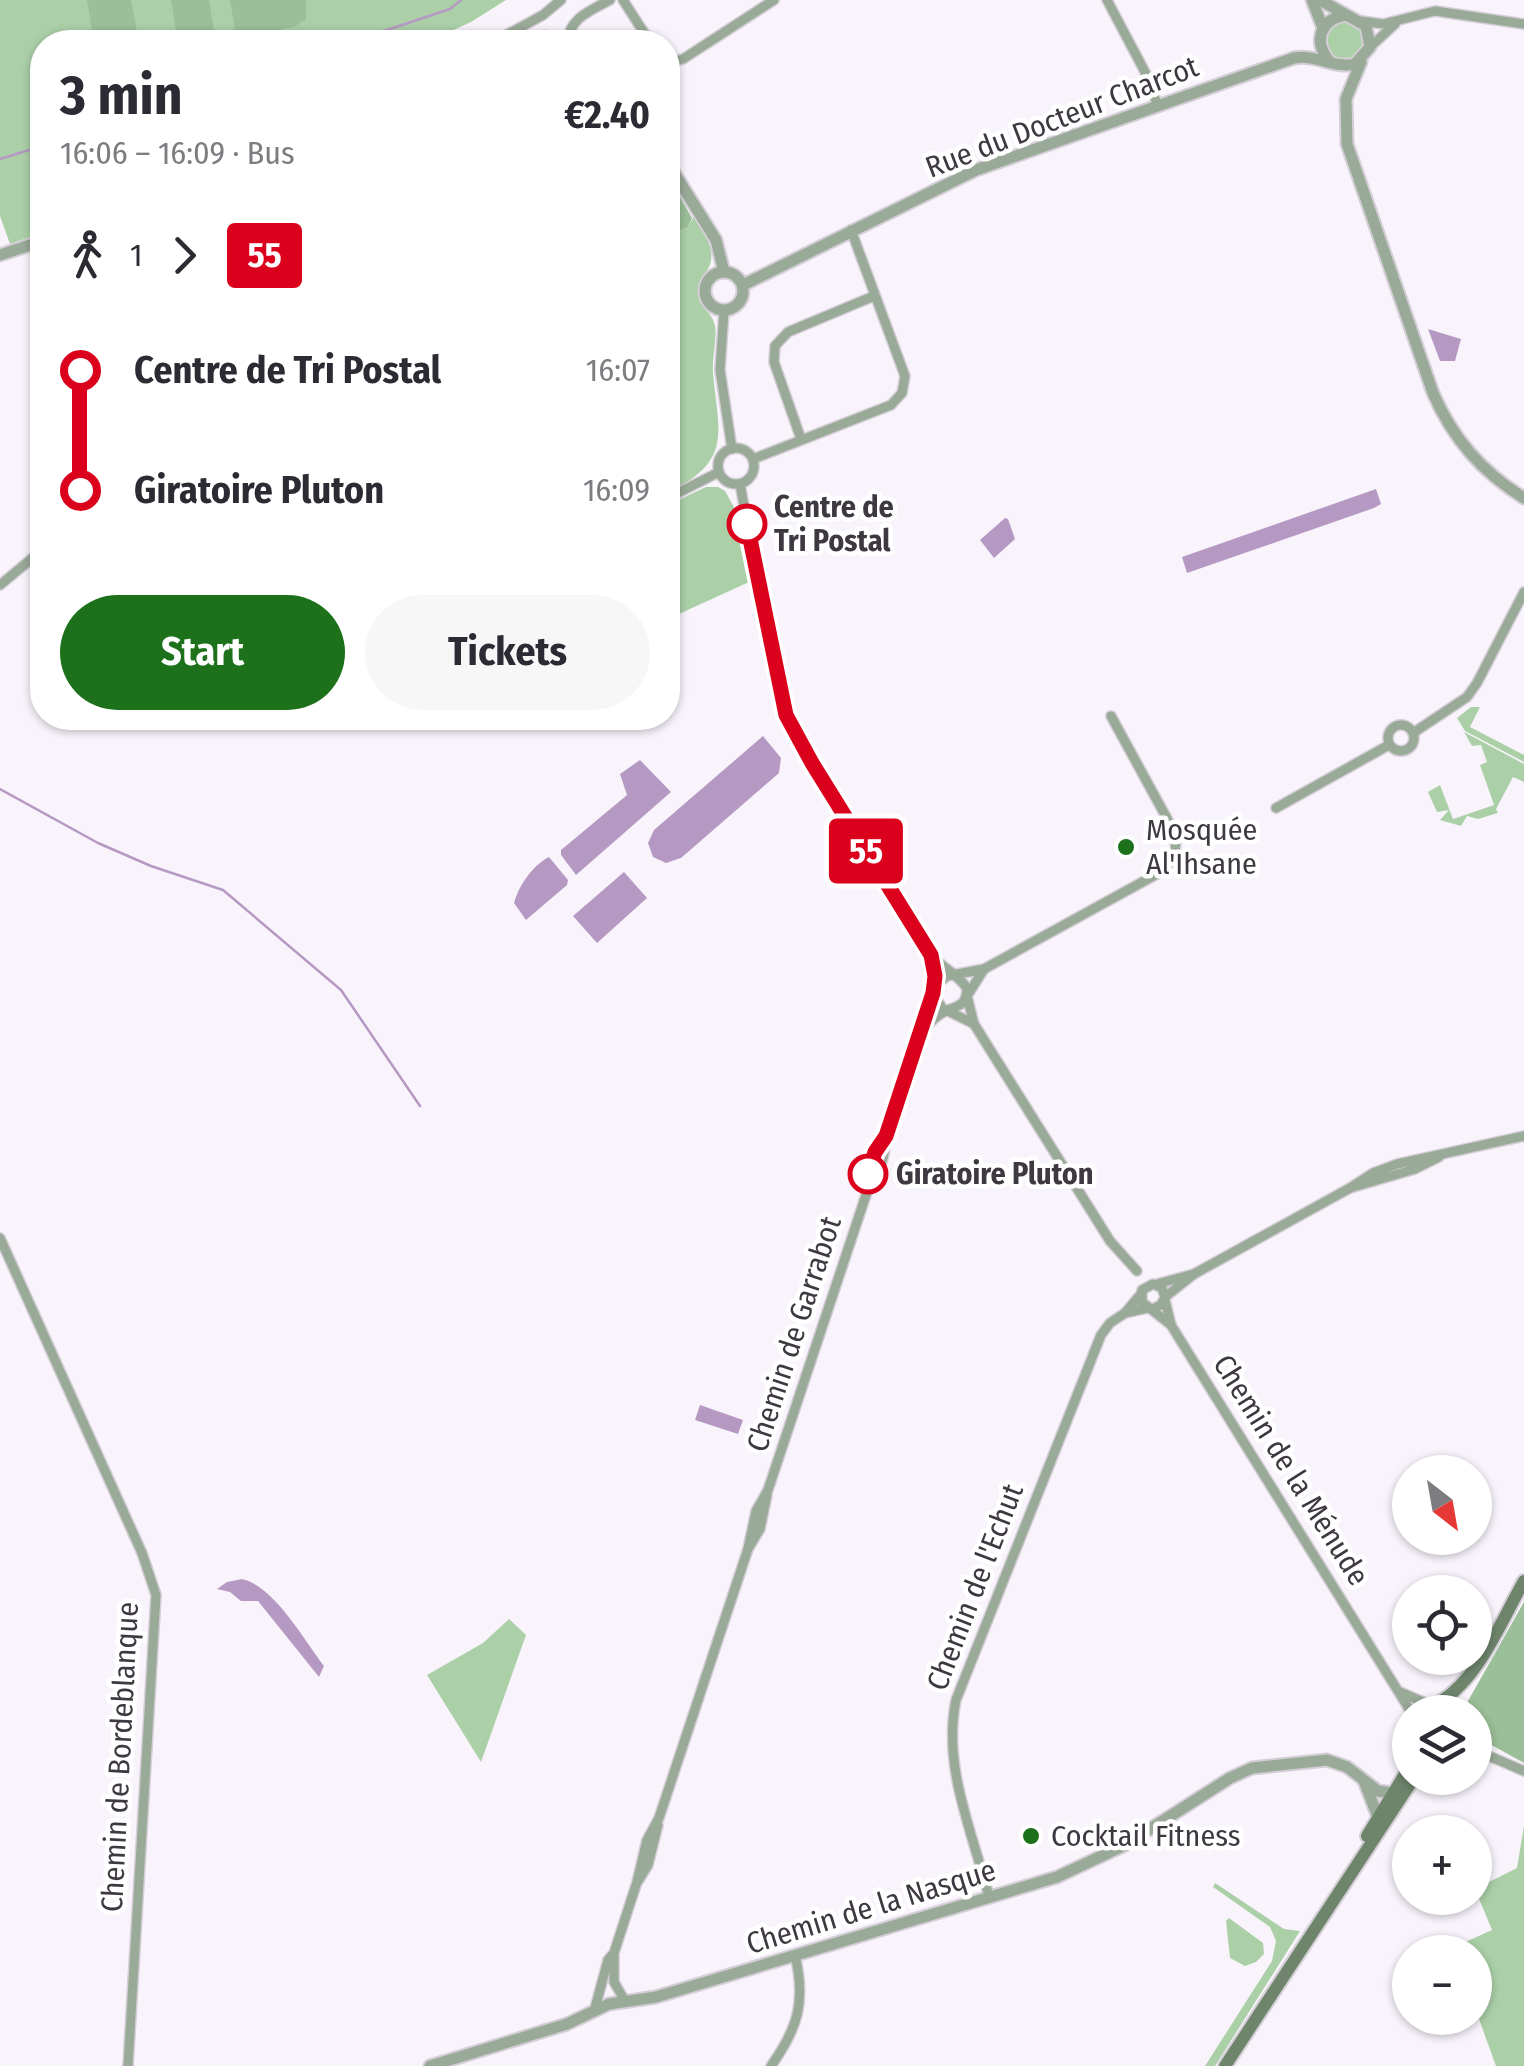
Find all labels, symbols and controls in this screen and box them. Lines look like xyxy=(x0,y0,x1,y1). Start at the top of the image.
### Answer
street label: Rue du Docteur Charcot xyxy=(921,48,1204,186)
text: 3 min xyxy=(60,63,183,129)
text: €2.40 xyxy=(564,92,650,138)
text: 16:06 – 16:09 · Bus xyxy=(60,134,295,172)
icon: walk xyxy=(60,228,115,283)
icon: forward xyxy=(157,228,212,283)
text: 55 xyxy=(247,234,282,276)
text: 1 xyxy=(130,236,142,274)
text: Centre de Tri Postal xyxy=(134,347,441,393)
text: 16:07 xyxy=(586,351,650,389)
text: Giratoire Pluton xyxy=(134,467,384,513)
text: 16:09 xyxy=(583,471,650,509)
place label: Centre de Tri Postal xyxy=(774,489,894,559)
marker: Centre de Tri Postal xyxy=(728,505,766,543)
button: Start xyxy=(60,595,345,710)
button: Tickets xyxy=(365,595,650,710)
place label: Mosquée Al'Ihsane xyxy=(1146,812,1257,882)
line badge: 55 xyxy=(821,818,911,884)
text: 55 xyxy=(849,830,883,872)
marker: Mosquée Al'Ihsane xyxy=(1115,836,1137,858)
marker: Giratoire Pluton xyxy=(849,1155,887,1193)
place label: Giratoire Pluton xyxy=(896,1156,1093,1192)
street label: Chemin de Garrabot xyxy=(739,1212,849,1456)
street label: Chemin de la Ménude xyxy=(1205,1348,1377,1592)
north arrow xyxy=(1392,1455,1492,1555)
map controls xyxy=(1392,1455,1492,2035)
street label: Chemin de l'Echut xyxy=(919,1479,1031,1695)
button: locate xyxy=(1392,1575,1492,1675)
street label: Chemin de Bordeblanque xyxy=(94,1601,146,1913)
button: layers xyxy=(1392,1695,1492,1795)
button: + xyxy=(1392,1815,1492,1915)
place label: Cocktail Fitness xyxy=(1051,1818,1241,1854)
marker: Cocktail Fitness xyxy=(1020,1825,1042,1847)
street label: Chemin de la Nasque xyxy=(742,1852,1000,1962)
button: − xyxy=(1392,1935,1492,2035)

